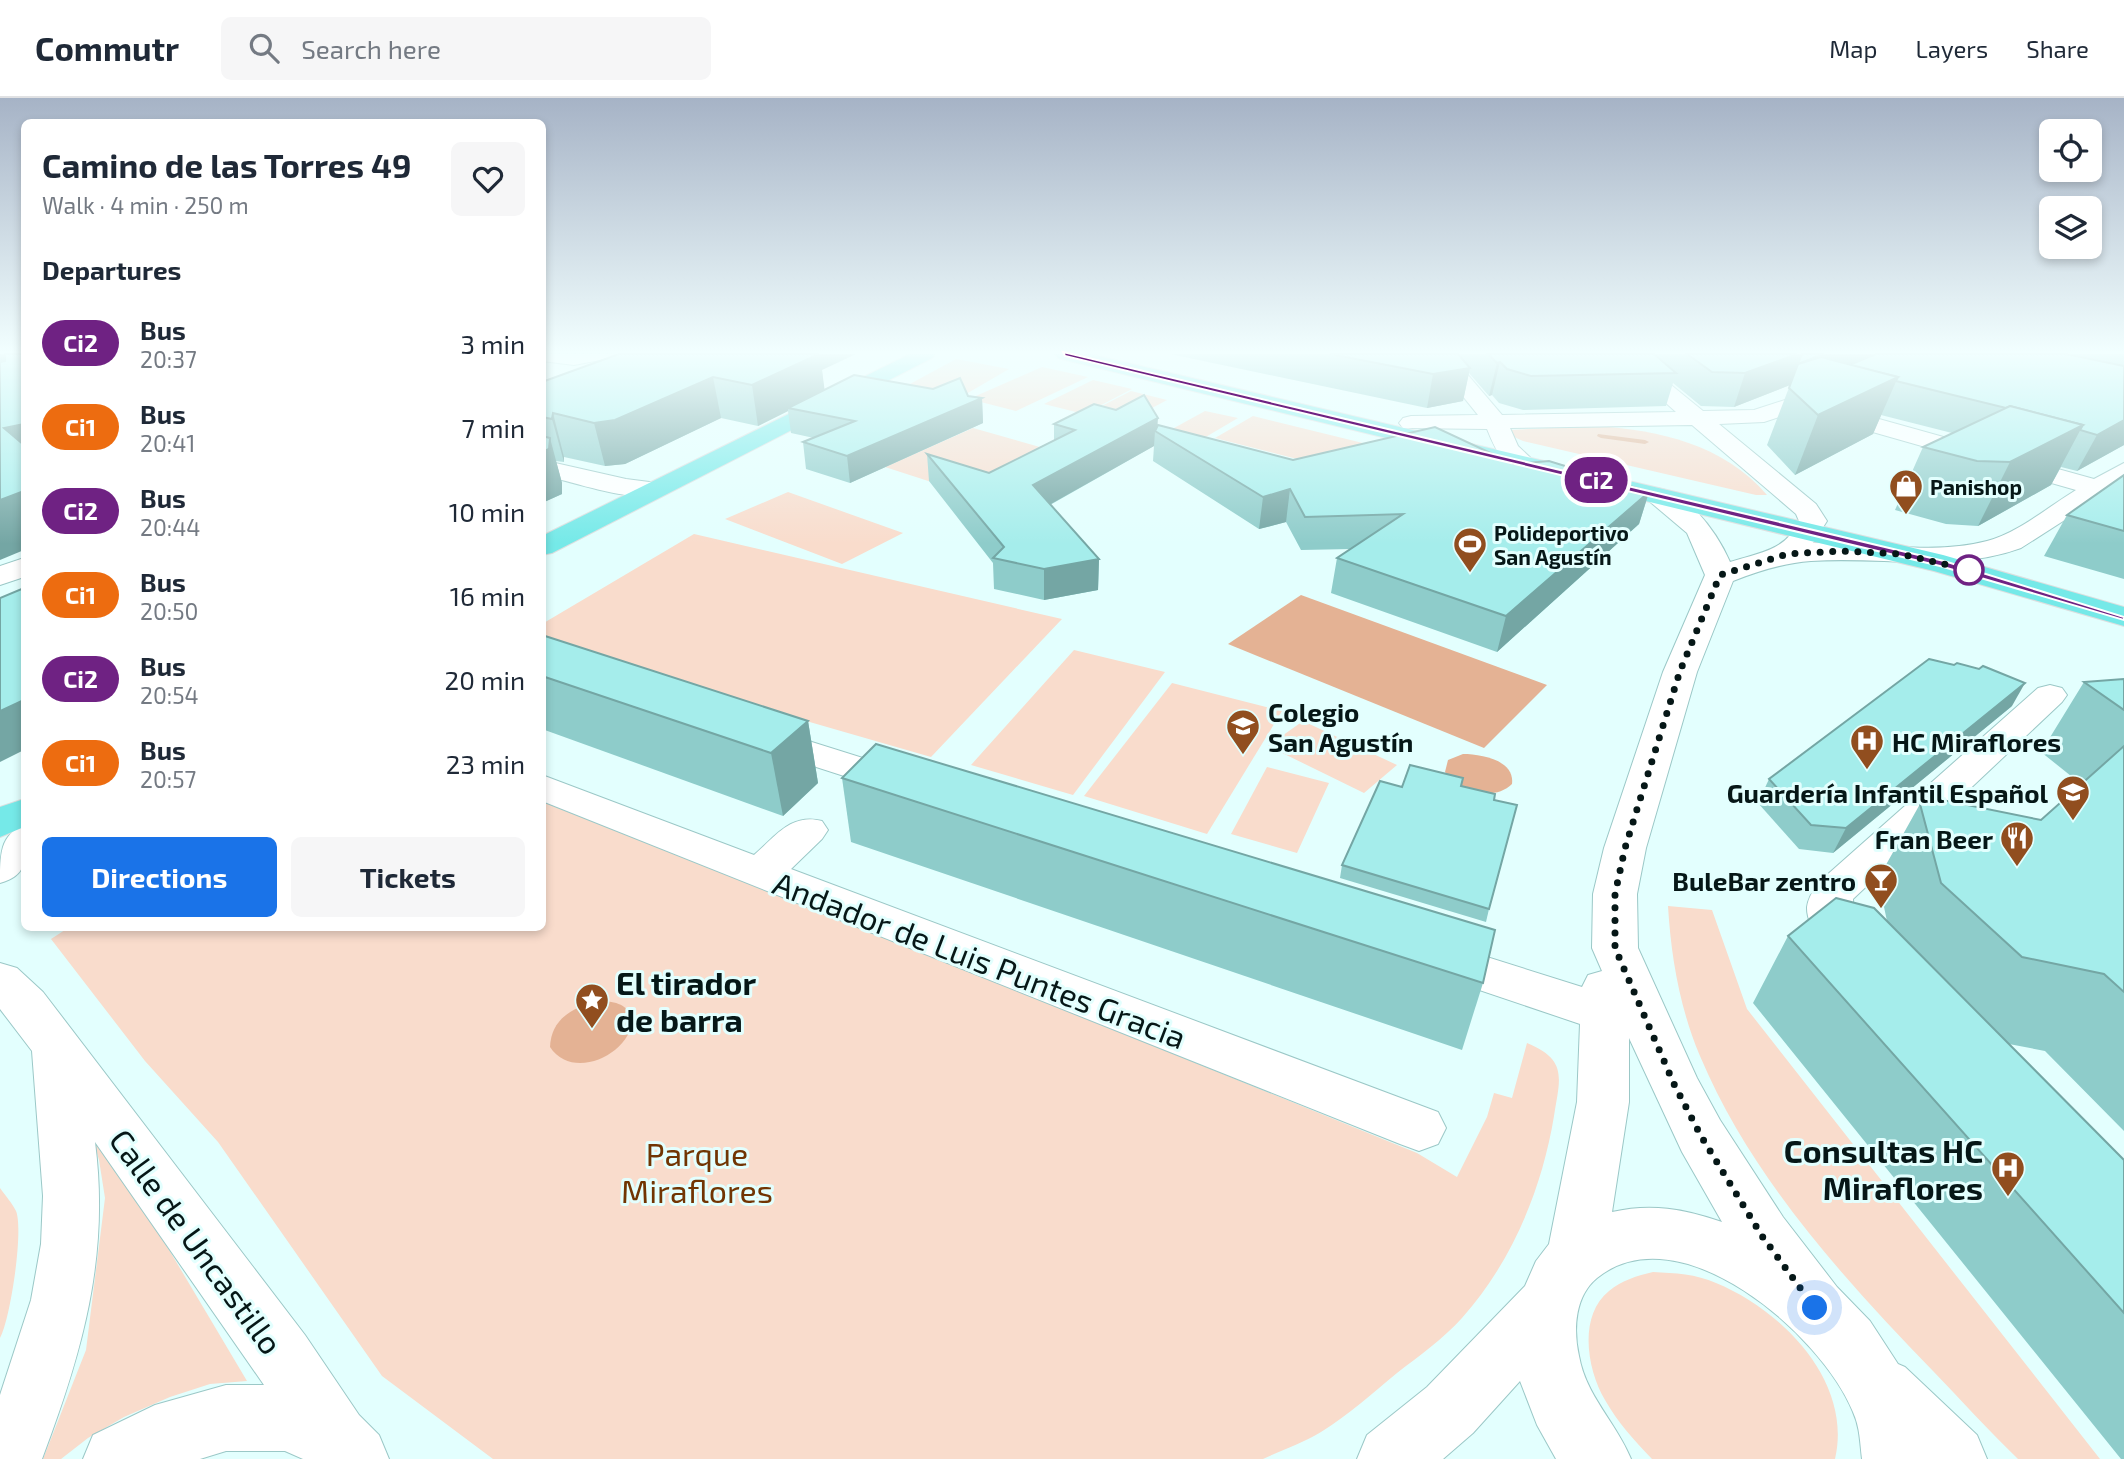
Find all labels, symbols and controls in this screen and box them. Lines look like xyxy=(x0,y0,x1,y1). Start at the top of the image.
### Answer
search box xyxy=(221,17,711,80)
text: Commutr xyxy=(35,28,179,68)
icon: search xyxy=(245,29,283,67)
text: Search here xyxy=(301,33,441,64)
text: Map xyxy=(1829,34,1877,63)
text: Layers xyxy=(1915,34,1988,63)
text: Share xyxy=(2026,34,2089,63)
map controls xyxy=(2039,119,2102,259)
button: locate xyxy=(2039,119,2102,182)
button: heart xyxy=(451,142,525,216)
text: Camino de las Torres 49 xyxy=(42,145,412,185)
text: Walk · 4 min · 250 m xyxy=(42,191,249,219)
button: layers xyxy=(2039,196,2102,259)
text: Departures xyxy=(42,254,181,285)
text: Bus xyxy=(140,314,186,345)
text: Ci2 xyxy=(63,328,98,357)
text: 3 min xyxy=(460,328,525,359)
text: 20:37 xyxy=(140,345,197,373)
text: Bus xyxy=(140,398,186,429)
text: Ci1 xyxy=(65,412,96,441)
text: 7 min xyxy=(462,412,525,443)
text: 20:41 xyxy=(140,429,196,457)
line badge: Ci2 xyxy=(1556,457,1636,503)
text: Ci2 xyxy=(1579,465,1613,494)
shop icon: Panishop xyxy=(1887,467,1925,516)
place label: Panishop xyxy=(1930,474,2022,499)
text: Bus xyxy=(140,482,186,513)
text: Ci2 xyxy=(63,496,98,525)
text: 10 min xyxy=(449,496,525,527)
text: 20:44 xyxy=(140,513,201,541)
place label: Polideportivo San Agustín xyxy=(1494,520,1629,569)
sports icon: Polideportivo San Agustín xyxy=(1451,525,1489,574)
unlabelled marker xyxy=(1954,555,1984,585)
text: Bus xyxy=(140,566,186,597)
text: Ci1 xyxy=(65,580,96,609)
text: 16 min xyxy=(450,580,525,611)
text: 20:50 xyxy=(140,597,198,625)
text: Bus xyxy=(140,650,186,681)
text: Ci2 xyxy=(63,664,98,693)
text: 20 min xyxy=(445,664,525,695)
text: 20:54 xyxy=(140,681,199,709)
place label: Colegio San Agustín xyxy=(1268,696,1413,757)
school or university icon: Colegio San Agustín xyxy=(1224,707,1262,756)
hospital icon: HC Miraflores xyxy=(1848,722,1886,771)
place label: HC Miraflores xyxy=(1892,726,2061,757)
text: Bus xyxy=(140,734,186,765)
text: Ci1 xyxy=(65,748,96,777)
text: 23 min xyxy=(446,748,525,779)
text: 20:57 xyxy=(140,765,196,793)
school or university icon: Guardería Infantil Español xyxy=(2054,773,2092,822)
place label: Guardería Infantil Español xyxy=(1727,777,2048,808)
restaurant icon: Fran Beer xyxy=(1998,819,2036,868)
place label: Fran Beer xyxy=(1875,823,1993,854)
button: Directions xyxy=(42,837,277,917)
button: Tickets xyxy=(291,837,525,917)
bar icon: BuleBar zentro xyxy=(1862,861,1900,910)
street label: Andador de Luis Puntes Gracia xyxy=(768,863,1192,1055)
place label: BuleBar zentro xyxy=(1672,865,1856,896)
place label: El tirador de barra xyxy=(616,963,756,1038)
place icon: El tirador de barra xyxy=(573,981,611,1030)
street label: Calle de Uncastillo xyxy=(103,1121,291,1361)
place label: Consultas HC Miraflores xyxy=(1784,1131,1983,1206)
park label: Parque Miraflores xyxy=(621,1134,773,1209)
hospital icon: Consultas HC Miraflores xyxy=(1989,1149,2027,1198)
your location xyxy=(1797,1290,1832,1325)

